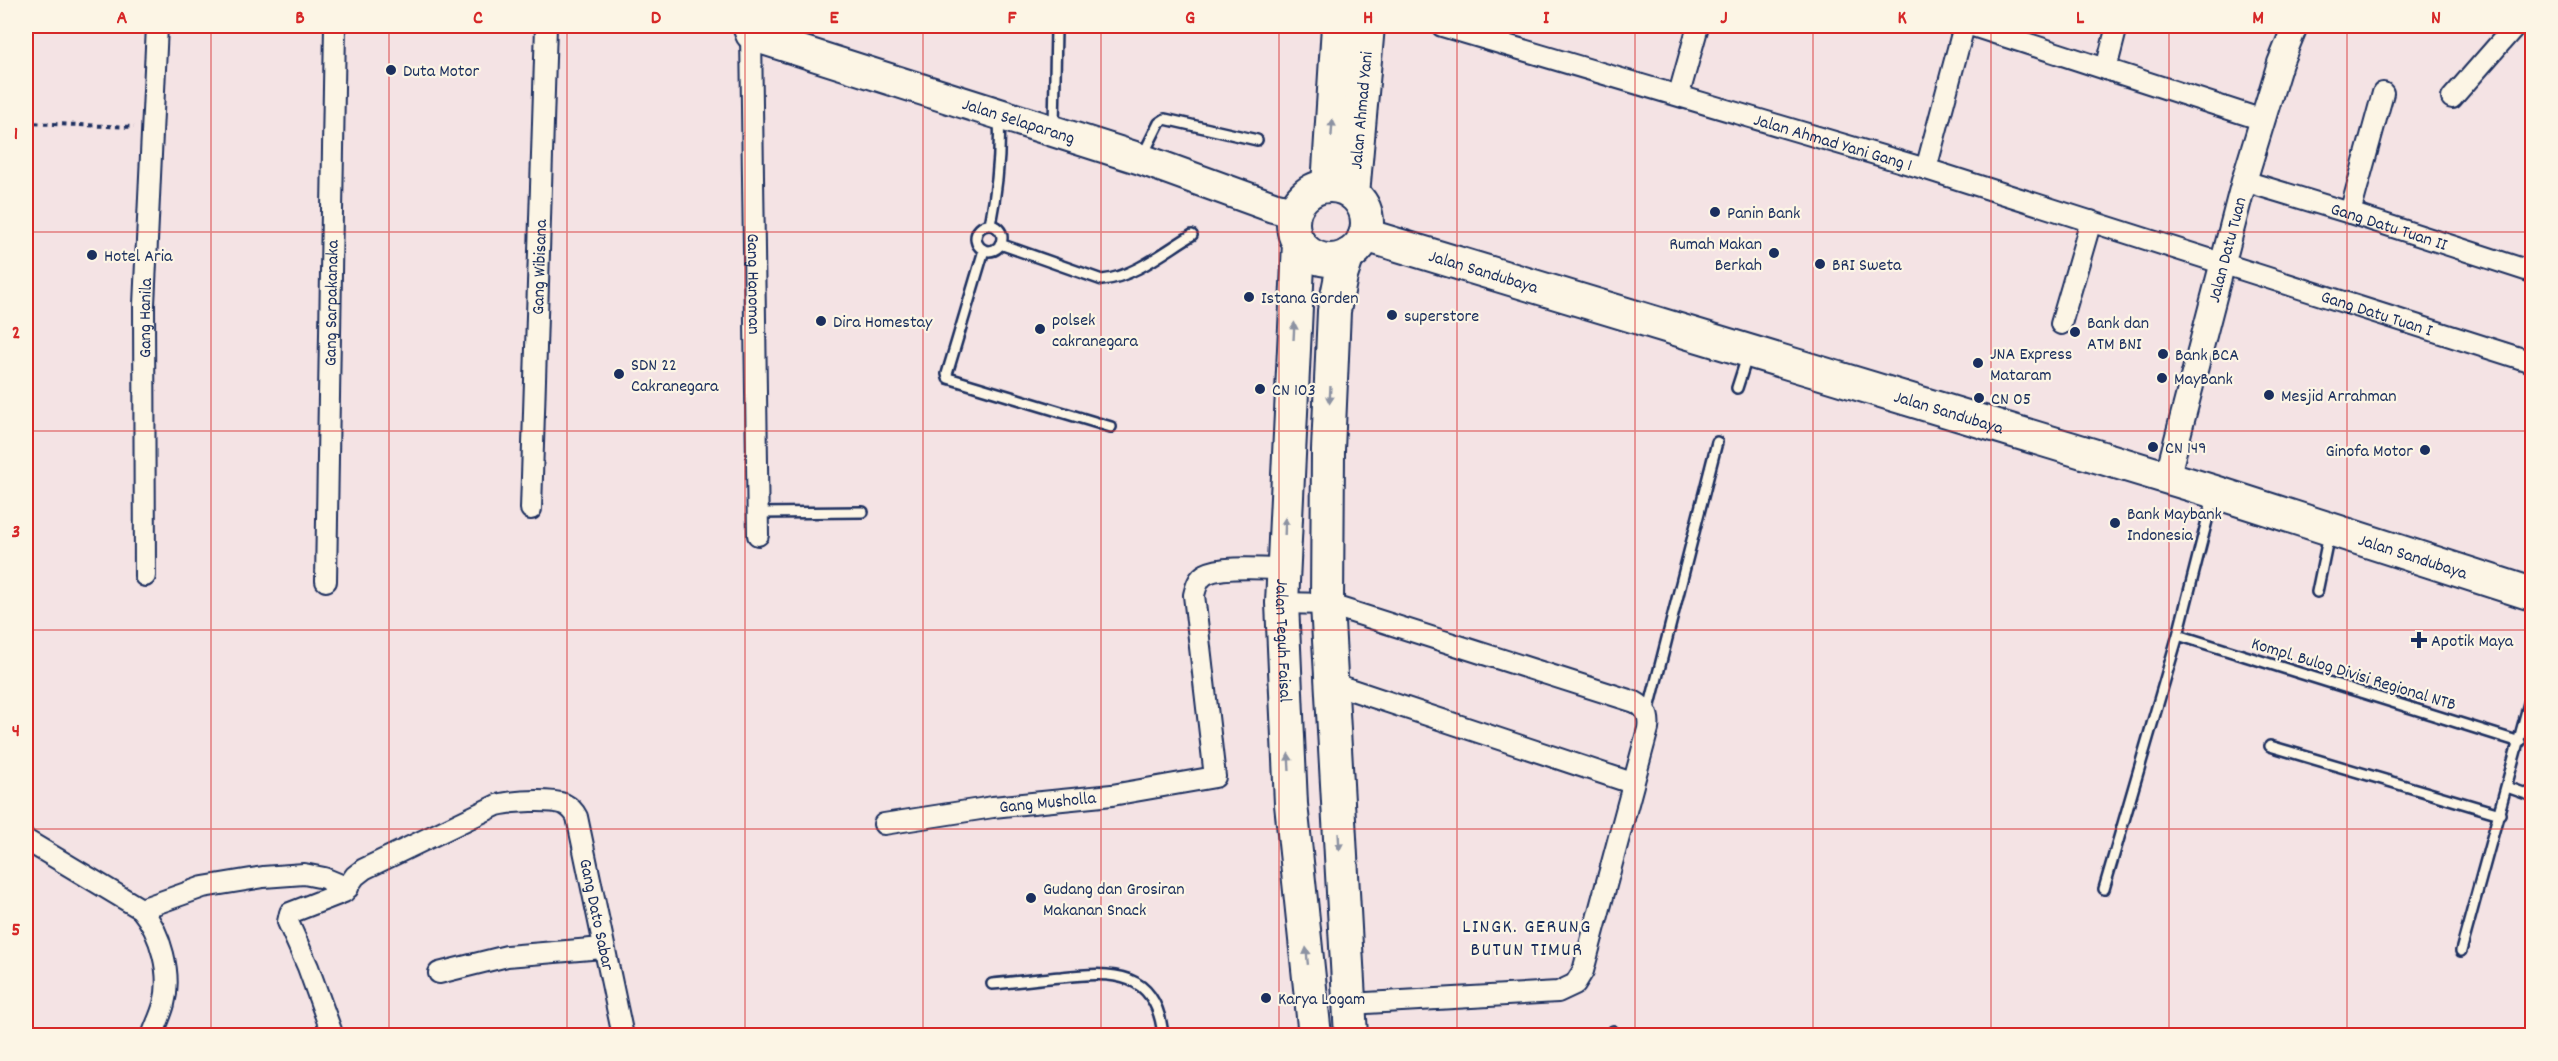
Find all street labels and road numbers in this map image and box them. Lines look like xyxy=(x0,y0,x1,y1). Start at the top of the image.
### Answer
street label: Jalan Ahmad Yani xyxy=(1345,50,1381,171)
street label: Jalan Selaparang xyxy=(959,93,1078,152)
street label: Jalan Ahmad Yani Gang 1 xyxy=(1750,109,1915,179)
street label: Jalan Datu Tuan xyxy=(2203,195,2254,306)
street label: Gang Datu Tuan II xyxy=(2327,198,2450,259)
street label: Gang Wibisana xyxy=(527,219,555,315)
street label: Gang Hanoman xyxy=(739,233,765,335)
street label: Gang Sarpakanaka xyxy=(319,239,347,366)
street label: Jalan Sandubaya xyxy=(1425,245,1541,302)
street label: Gang Hanila xyxy=(134,277,160,358)
street label: Gang Datu Tuan I xyxy=(2317,286,2436,345)
street label: Jalan Sandubaya xyxy=(1890,386,2006,442)
street label: Jalan Sandubaya xyxy=(2355,529,2470,587)
street label: Jalan Teguh Faisal xyxy=(1267,578,1296,704)
street label: Kompl. Bulog Divisi Regional NTB xyxy=(2248,632,2459,718)
street label: Gang Musholla xyxy=(998,787,1098,821)
street label: Gang Dato Sabar xyxy=(571,857,619,974)

